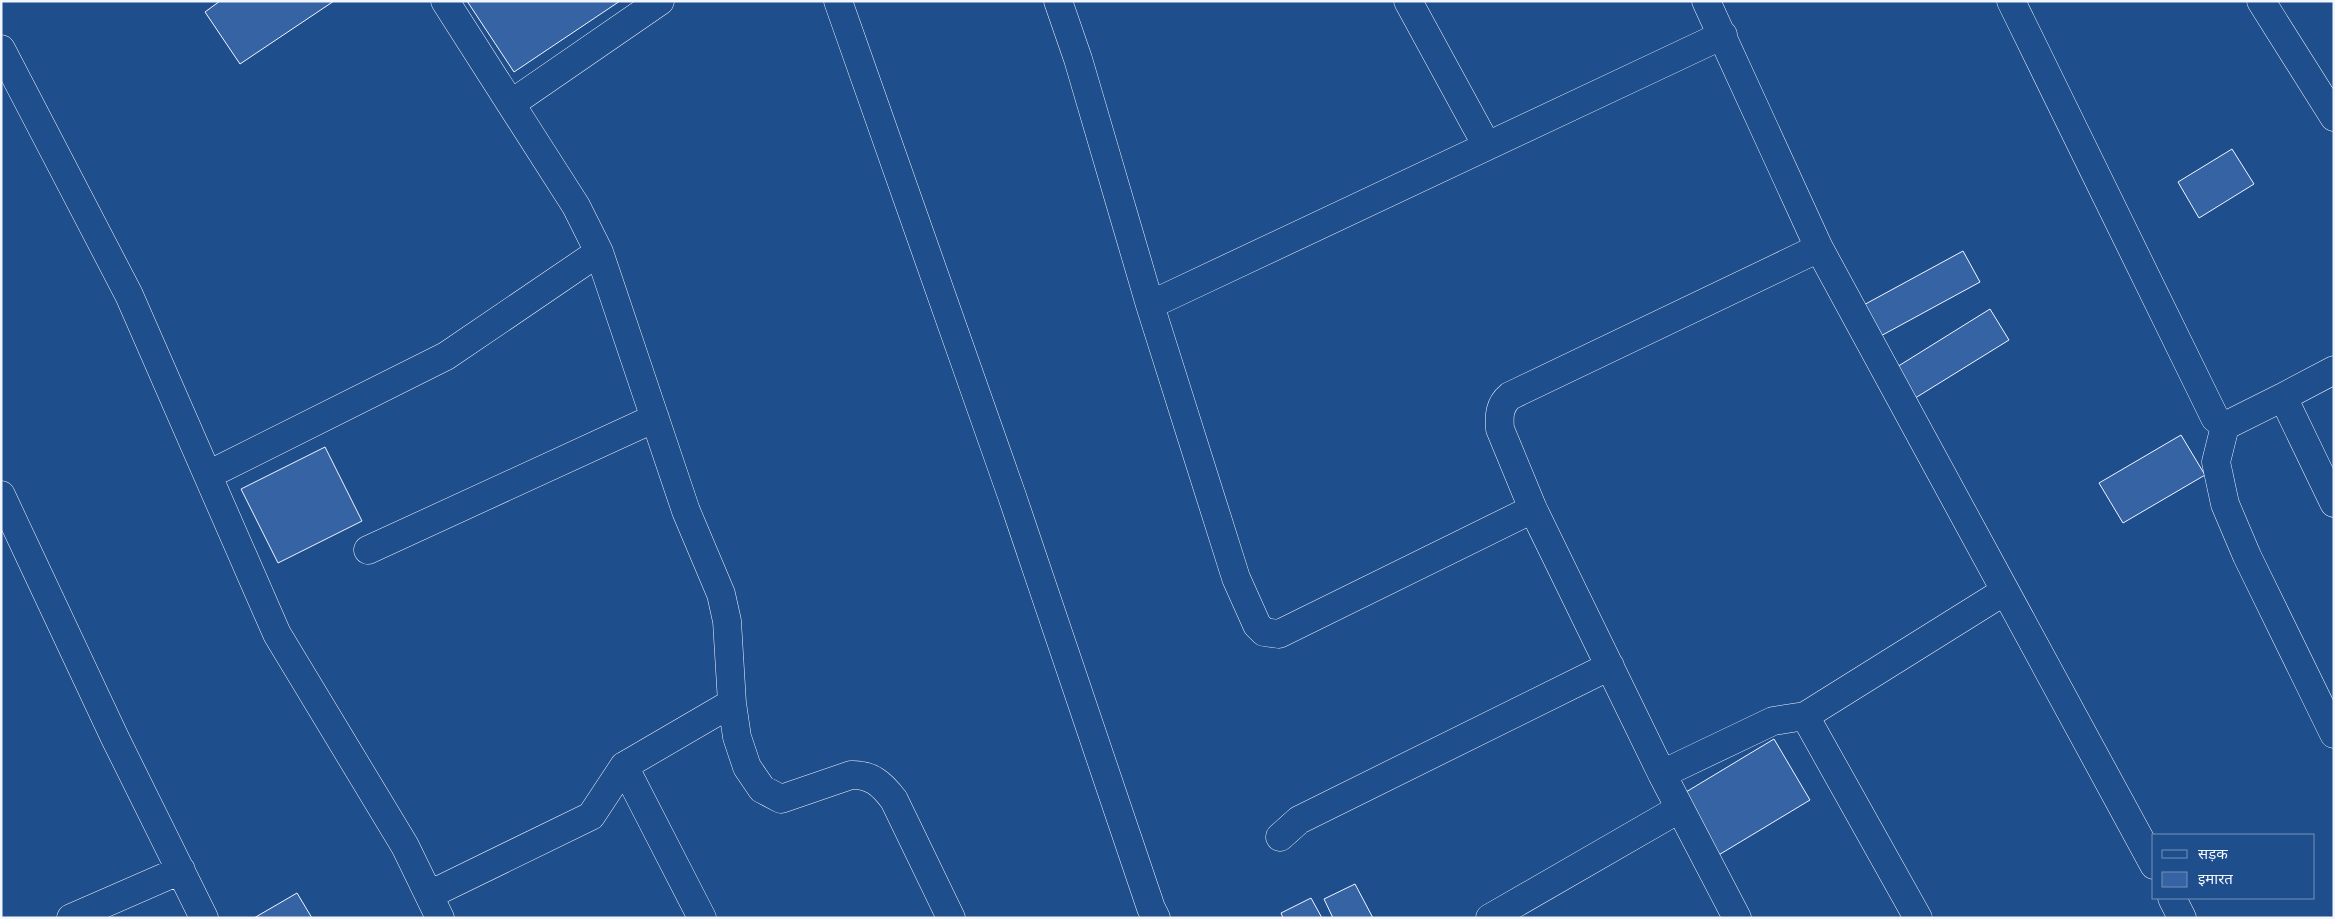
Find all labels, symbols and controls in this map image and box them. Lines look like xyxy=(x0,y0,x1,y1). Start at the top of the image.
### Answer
legend xyxy=(2152,834,2315,899)
text: सड़क xyxy=(2198,845,2228,863)
text: इमारत xyxy=(2198,870,2233,888)

